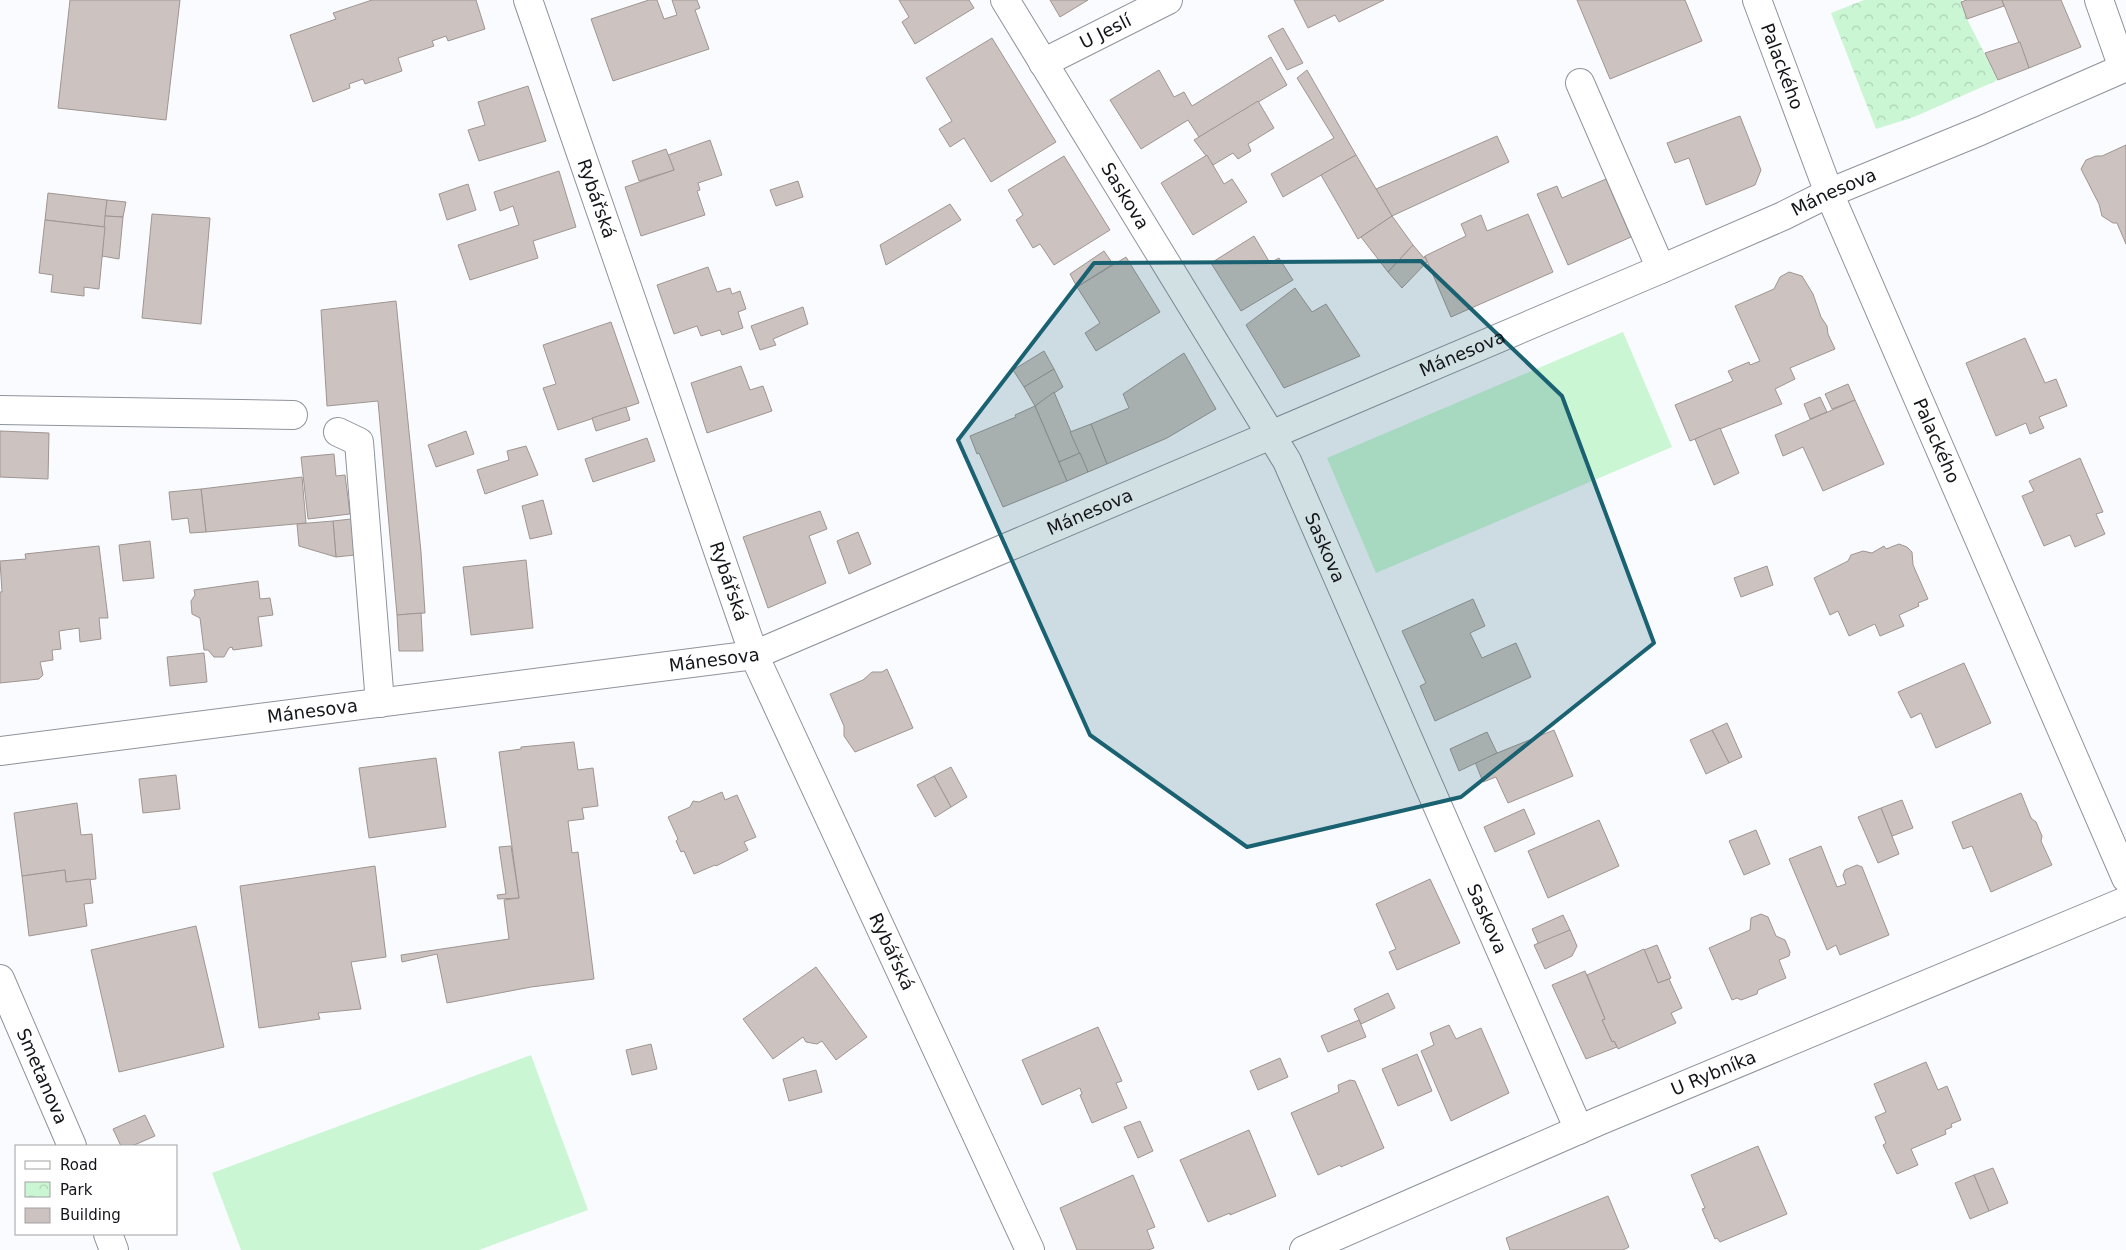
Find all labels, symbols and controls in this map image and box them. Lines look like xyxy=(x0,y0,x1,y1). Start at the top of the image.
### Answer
street label: U Jeslí xyxy=(1076,9,1135,53)
street label: Palackého xyxy=(1757,20,1808,112)
street label: Rybářská xyxy=(574,156,620,241)
street label: Saskova xyxy=(1097,159,1154,233)
street label: Mánesova xyxy=(1788,164,1879,220)
street label: Mánesova xyxy=(1416,326,1508,381)
street label: Palackého xyxy=(1909,395,1964,486)
street label: Mánesova xyxy=(1044,484,1136,539)
street label: Saskova xyxy=(1301,509,1350,586)
street label: Rybářská xyxy=(706,539,752,624)
street label: Mánesova xyxy=(668,643,761,676)
street label: Mánesova xyxy=(266,695,359,727)
street label: Saskova xyxy=(1463,880,1512,957)
street label: Rybářská xyxy=(865,910,919,993)
street label: Smetanova xyxy=(13,1025,72,1127)
street label: U Rybníka xyxy=(1668,1046,1759,1100)
legend xyxy=(15,1145,178,1235)
text: Road xyxy=(60,1156,98,1174)
text: Park xyxy=(60,1181,93,1199)
text: Building xyxy=(60,1206,121,1224)

